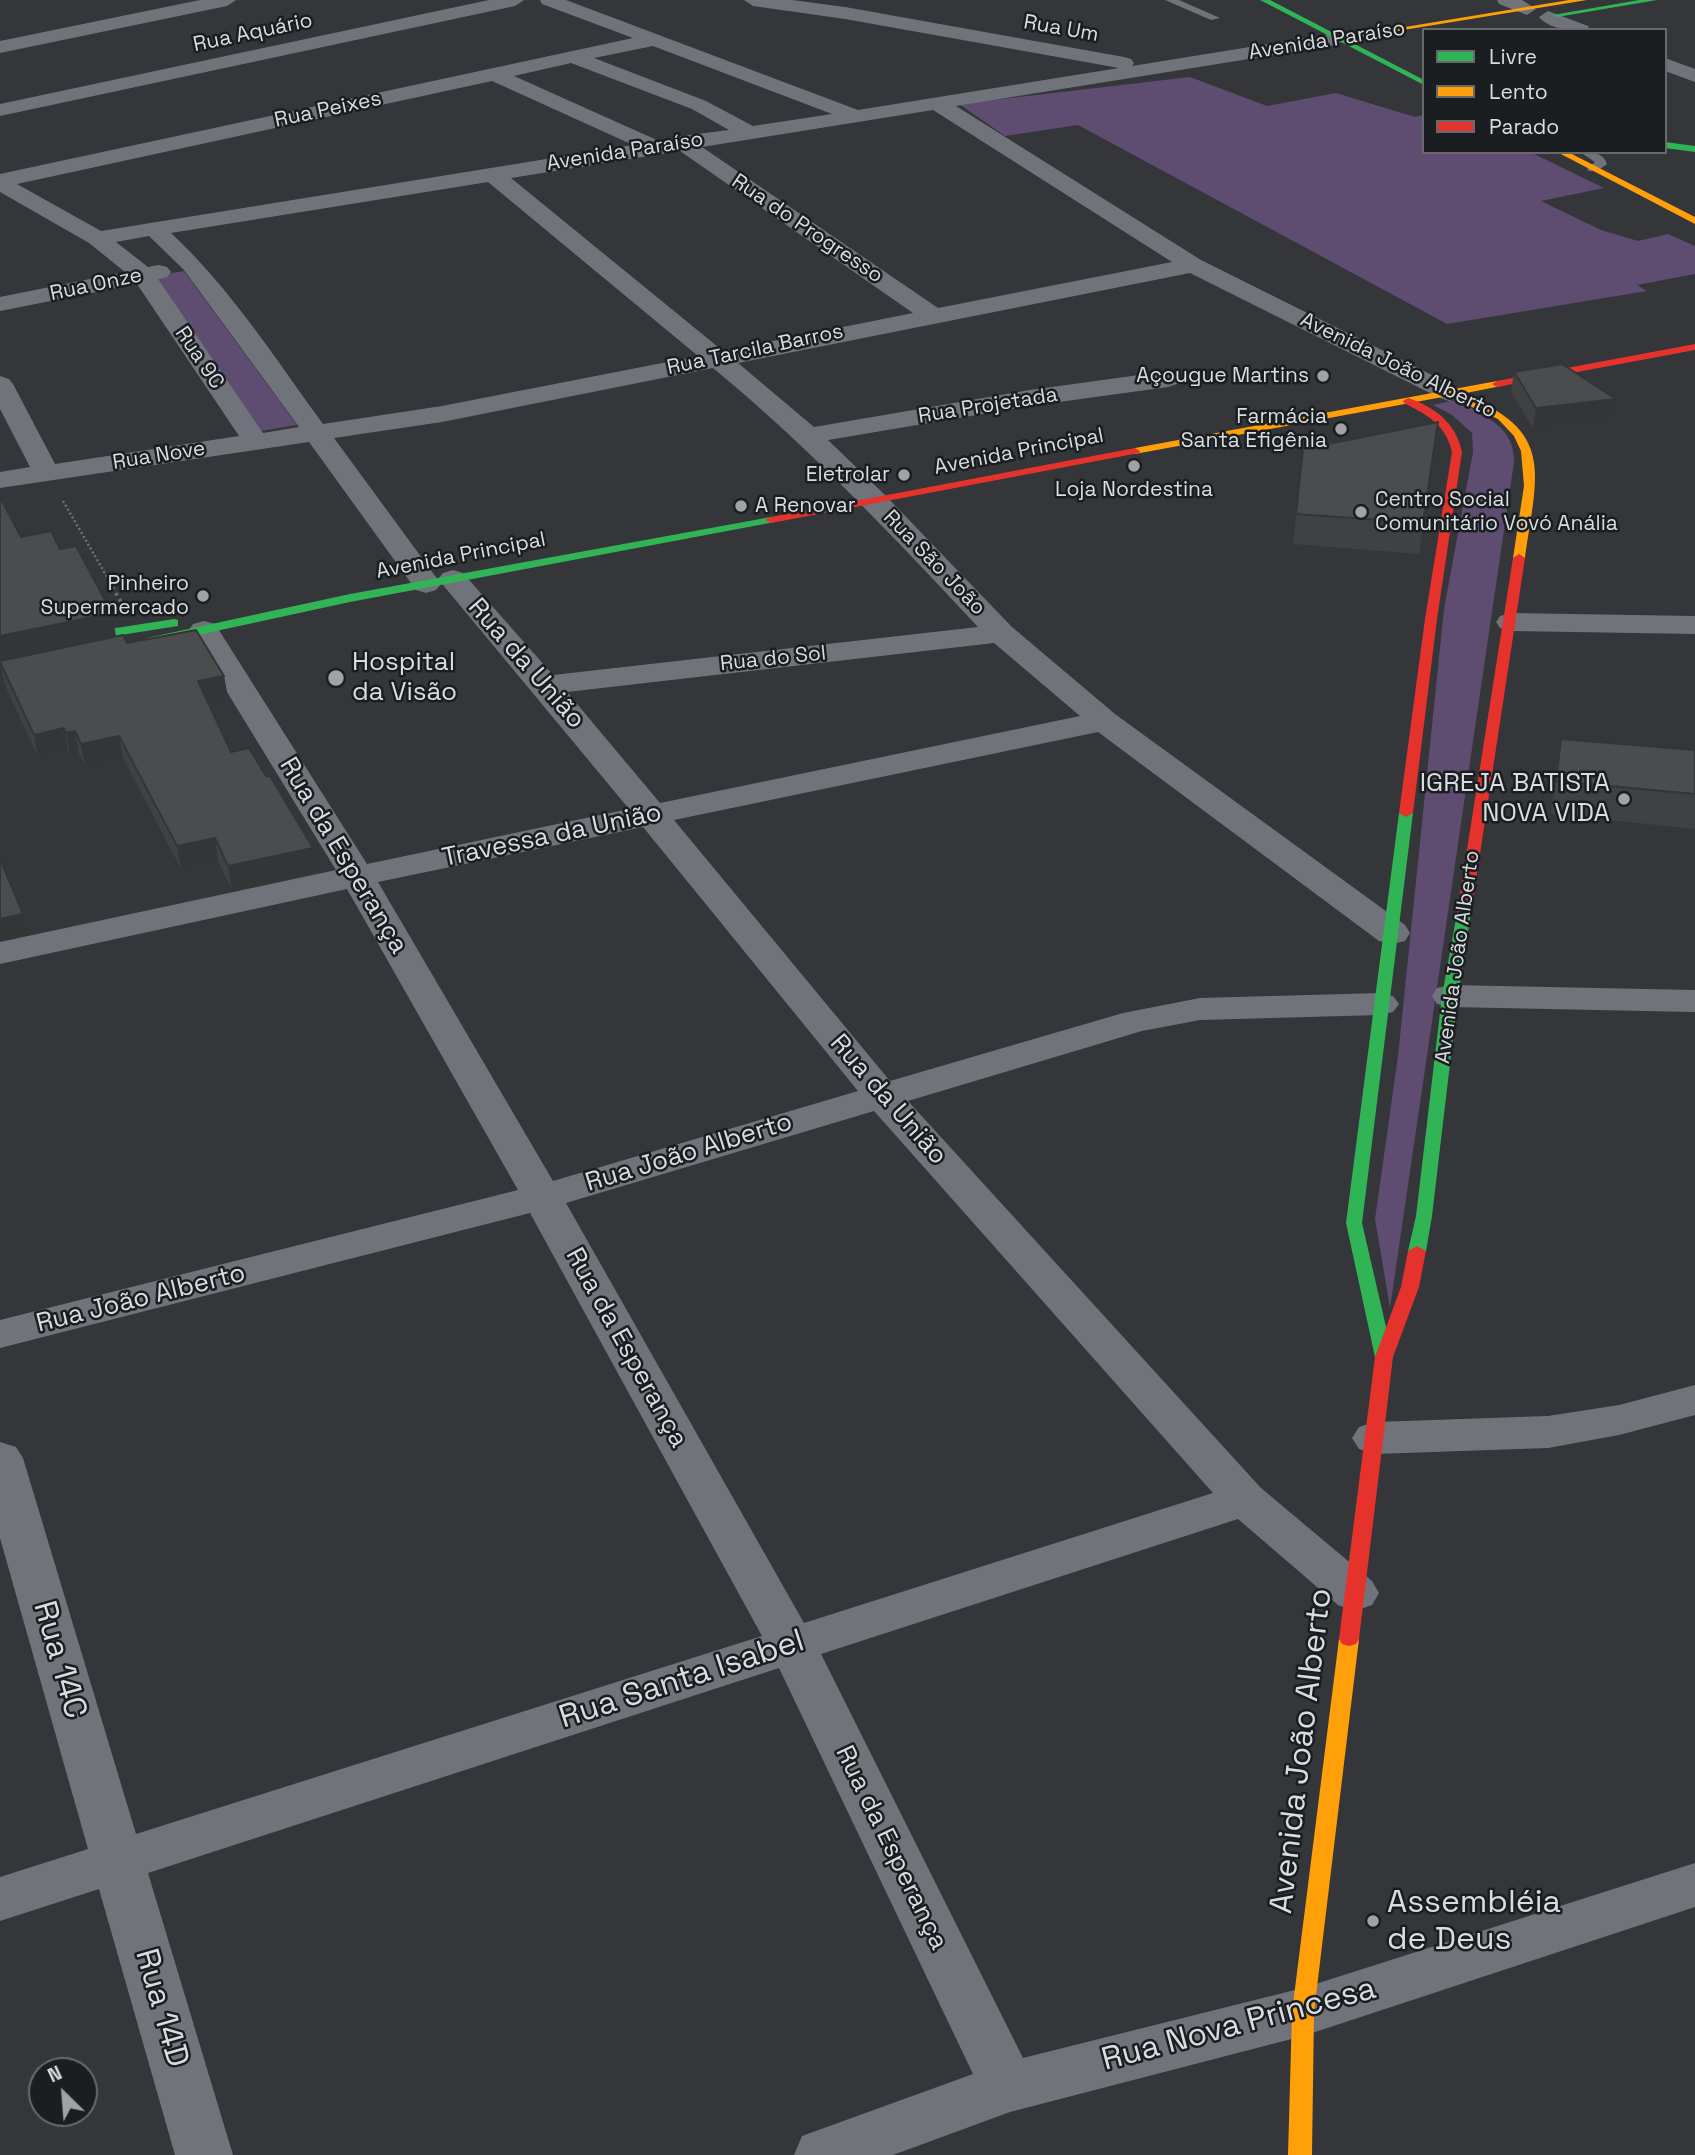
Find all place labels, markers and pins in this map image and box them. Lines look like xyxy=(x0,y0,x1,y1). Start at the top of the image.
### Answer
place label: Açougue Martins xyxy=(1136,363,1309,389)
marker: Açougue Martins xyxy=(1315,368,1331,384)
place label: Farmácia Santa Efigênia xyxy=(1181,404,1327,454)
marker: Farmácia Santa Efigênia xyxy=(1333,421,1349,437)
marker: Loja Nordestina xyxy=(1126,458,1142,474)
place label: Eletrolar xyxy=(806,462,890,488)
marker: Eletrolar xyxy=(896,467,912,483)
place label: Loja Nordestina xyxy=(1055,477,1213,503)
place label: Centro Social Comunitário Vovó Anália xyxy=(1375,487,1618,537)
place label: A Renovar xyxy=(755,493,856,519)
marker: A Renovar xyxy=(733,498,749,514)
marker: Centro Social Comunitário Vovó Anália xyxy=(1353,504,1369,520)
place label: Pinheiro Supermercado xyxy=(41,571,189,621)
marker: Pinheiro Supermercado xyxy=(195,588,211,604)
place label: Hospital da Visão xyxy=(352,647,457,708)
marker: Hospital da Visão xyxy=(326,668,346,688)
place label: IGREJA BATISTA NOVA VIDA xyxy=(1420,768,1610,830)
marker: IGREJA BATISTA NOVA VIDA xyxy=(1616,791,1632,807)
place label: Assembléia de Deus xyxy=(1387,1884,1561,1959)
marker: Assembléia de Deus xyxy=(1365,1913,1381,1929)

